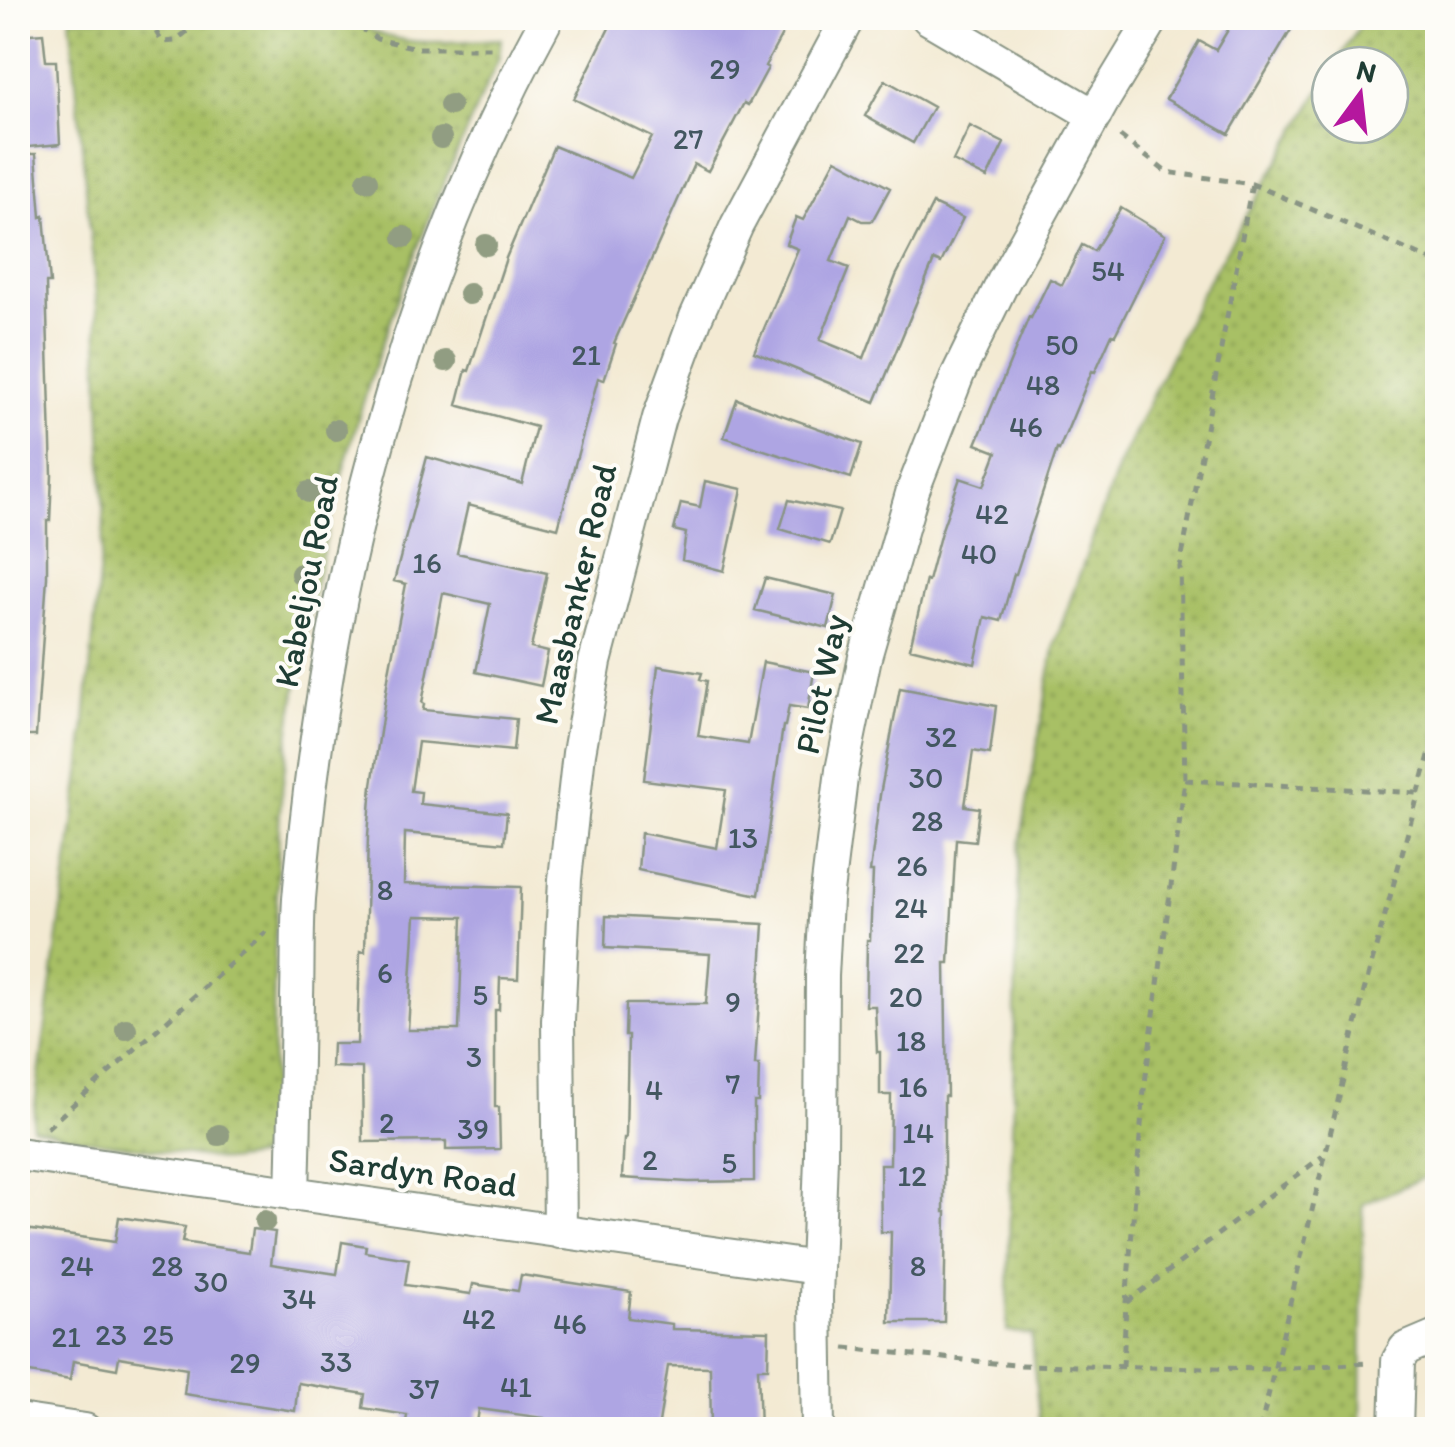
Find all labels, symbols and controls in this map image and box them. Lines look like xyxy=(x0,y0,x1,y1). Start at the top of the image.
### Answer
north arrow xyxy=(1310,45,1410,145)
house number: 29 xyxy=(709,50,741,87)
text: N xyxy=(1353,52,1380,90)
house number: 27 xyxy=(673,120,703,157)
house number: 54 xyxy=(1091,252,1125,289)
house number: 50 xyxy=(1045,326,1079,363)
house number: 21 xyxy=(571,336,601,373)
house number: 48 xyxy=(1026,366,1060,403)
house number: 46 xyxy=(1009,408,1043,445)
street label: Maasbanker Road xyxy=(525,459,625,729)
street label: Kabeljou Road xyxy=(265,471,347,691)
house number: 42 xyxy=(975,495,1009,532)
house number: 40 xyxy=(961,535,997,572)
house number: 16 xyxy=(412,544,442,581)
street label: Pilot Way xyxy=(786,610,856,758)
house number: 32 xyxy=(925,718,957,755)
house number: 30 xyxy=(909,759,943,796)
house number: 28 xyxy=(911,802,943,839)
house number: 13 xyxy=(728,819,758,856)
house number: 26 xyxy=(896,847,928,884)
house number: 8 xyxy=(377,871,393,908)
house number: 24 xyxy=(894,889,928,926)
house number: 22 xyxy=(893,934,925,971)
house number: 6 xyxy=(377,954,393,991)
house number: 5 xyxy=(472,976,488,1013)
house number: 20 xyxy=(889,978,923,1015)
house number: 9 xyxy=(725,983,741,1020)
house number: 18 xyxy=(896,1022,926,1059)
house number: 3 xyxy=(466,1038,482,1075)
house number: 7 xyxy=(726,1065,741,1102)
house number: 16 xyxy=(898,1068,928,1105)
house number: 4 xyxy=(645,1071,663,1108)
house number: 2 xyxy=(379,1104,395,1141)
house number: 39 xyxy=(457,1110,489,1147)
house number: 14 xyxy=(902,1114,934,1151)
street label: Sardyn Road xyxy=(326,1138,520,1206)
house number: 2 xyxy=(642,1141,658,1178)
house number: 5 xyxy=(721,1144,737,1181)
house number: 12 xyxy=(897,1157,927,1194)
house number: 24 xyxy=(60,1247,94,1284)
house number: 28 xyxy=(151,1247,183,1284)
house number: 8 xyxy=(910,1247,926,1284)
house number: 30 xyxy=(194,1263,228,1300)
house number: 34 xyxy=(282,1280,316,1317)
house number: 42 xyxy=(462,1300,496,1337)
house number: 46 xyxy=(553,1305,587,1342)
house number: 23 xyxy=(95,1316,127,1353)
house number: 25 xyxy=(142,1316,174,1353)
house number: 21 xyxy=(51,1318,81,1355)
house number: 33 xyxy=(320,1343,352,1380)
house number: 29 xyxy=(229,1344,261,1381)
house number: 41 xyxy=(500,1368,532,1405)
house number: 37 xyxy=(408,1370,440,1407)

